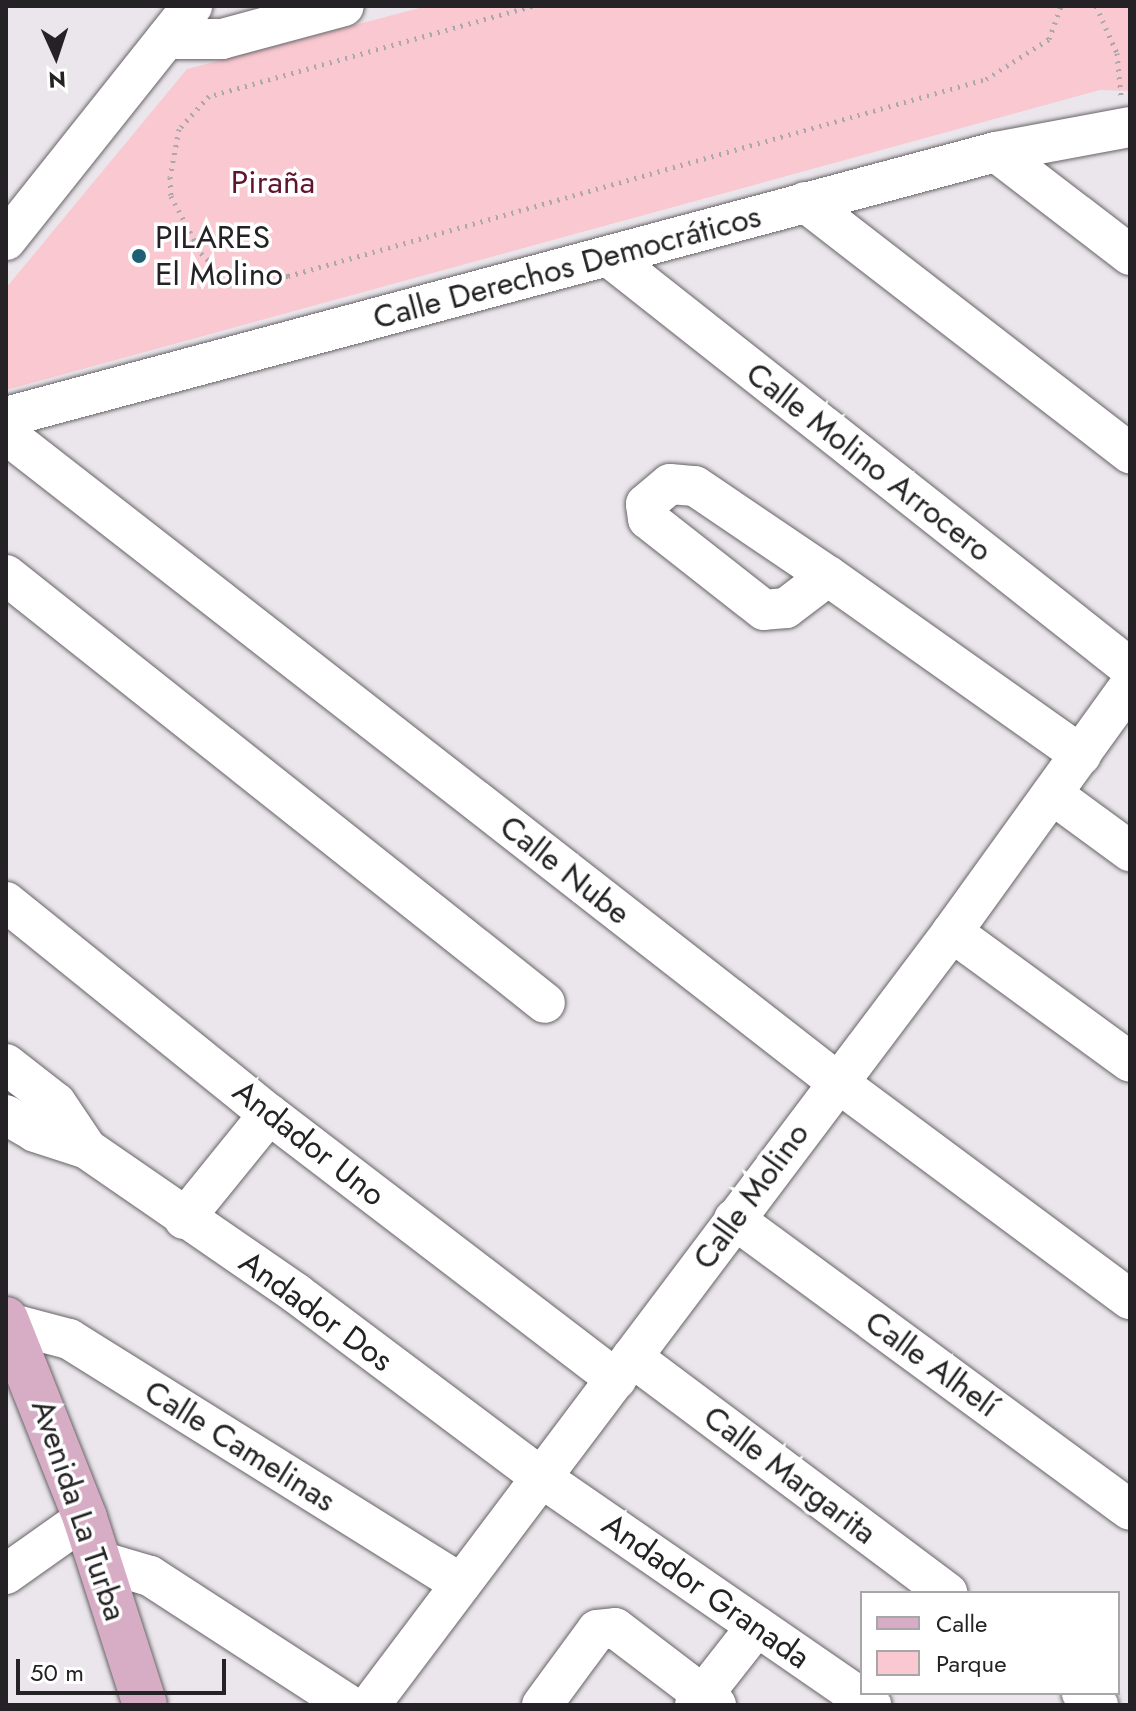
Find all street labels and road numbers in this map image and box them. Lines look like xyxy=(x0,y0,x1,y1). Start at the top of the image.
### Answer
street label: Calle Derechos Democráticos xyxy=(369,197,765,337)
street label: Calle Molino Arrocero xyxy=(739,354,999,570)
street label: Calle Nube xyxy=(492,807,638,933)
street label: Andador Uno xyxy=(225,1072,393,1214)
street label: Calle Molino xyxy=(685,1115,817,1277)
street label: Andador Dos xyxy=(232,1243,400,1379)
street label: Calle Alhelí xyxy=(858,1303,1006,1425)
street label: Calle Camelinas xyxy=(138,1372,342,1520)
street label: Avenida La Turba xyxy=(23,1395,135,1625)
street label: Calle Margarita xyxy=(696,1398,884,1552)
street label: Andador Granada xyxy=(595,1505,817,1677)

